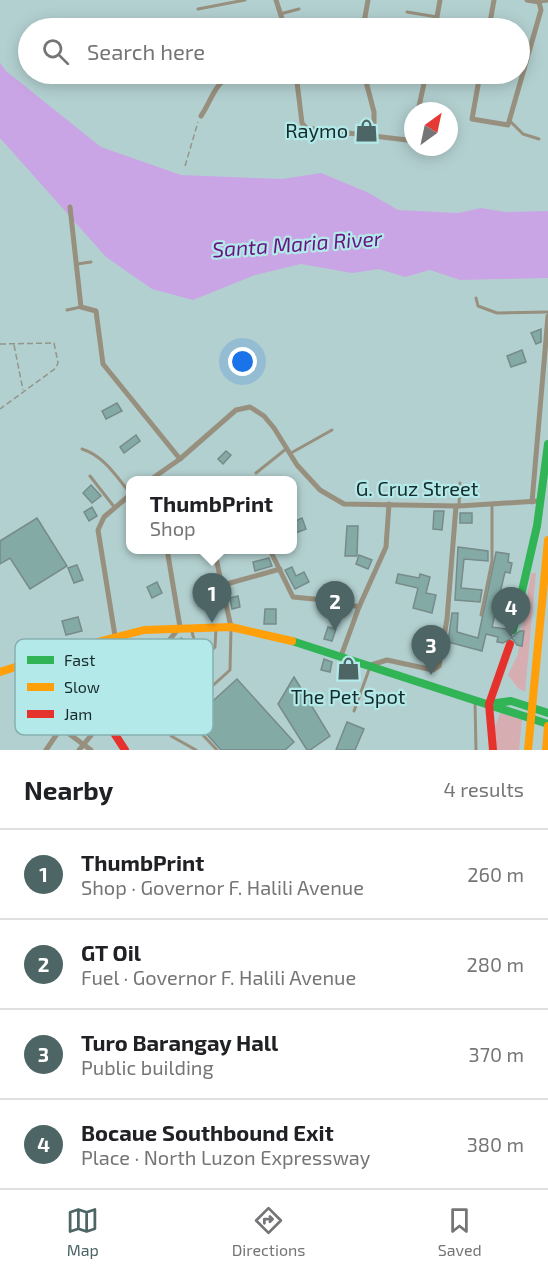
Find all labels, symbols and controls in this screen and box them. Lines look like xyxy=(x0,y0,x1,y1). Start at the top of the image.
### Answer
search box xyxy=(18,18,530,84)
icon: search xyxy=(39,35,72,68)
text: Search here xyxy=(87,38,205,64)
north arrow xyxy=(404,102,458,156)
shop icon: Raymo xyxy=(353,117,379,143)
place label: Raymo xyxy=(285,118,348,142)
water label: Santa Maria River xyxy=(211,225,383,261)
your location xyxy=(228,347,257,376)
popup xyxy=(126,476,297,554)
street label: G. Cruz Street xyxy=(356,476,479,500)
text: ThumbPrint xyxy=(150,490,273,516)
text: Shop xyxy=(150,516,196,540)
pin: 1 xyxy=(192,574,232,623)
pin: 2 xyxy=(316,582,354,631)
pin: 4 xyxy=(492,588,530,637)
pin: 3 xyxy=(412,626,450,675)
legend xyxy=(15,639,213,735)
text: Fast xyxy=(64,650,95,669)
shop icon: The Pet Spot xyxy=(335,656,361,682)
text: Slow xyxy=(64,677,100,696)
place label: The Pet Spot xyxy=(291,684,406,708)
text: Jam xyxy=(64,704,92,723)
text: Nearby xyxy=(24,774,113,805)
text: 4 results xyxy=(444,777,524,801)
text: ThumbPrint xyxy=(81,849,204,875)
text: 1 xyxy=(39,862,48,886)
text: 260 m xyxy=(467,862,524,886)
text: Shop · Governor F. Halili Avenue xyxy=(81,875,364,899)
text: GT Oil xyxy=(81,939,141,965)
text: 2 xyxy=(38,952,49,976)
text: 280 m xyxy=(467,952,524,976)
text: Fuel · Governor F. Halili Avenue xyxy=(81,965,356,989)
text: Turo Barangay Hall xyxy=(81,1029,278,1055)
text: 3 xyxy=(38,1042,49,1066)
text: 370 m xyxy=(469,1042,524,1066)
text: Public building xyxy=(81,1055,214,1079)
text: Bocaue Southbound Exit xyxy=(81,1119,334,1145)
text: 4 xyxy=(37,1132,50,1156)
text: 380 m xyxy=(467,1132,524,1156)
text: Place · North Luzon Expressway xyxy=(81,1145,370,1169)
tab: Map xyxy=(66,1204,99,1259)
tab: Directions xyxy=(232,1204,305,1259)
tab: Saved xyxy=(438,1204,482,1259)

